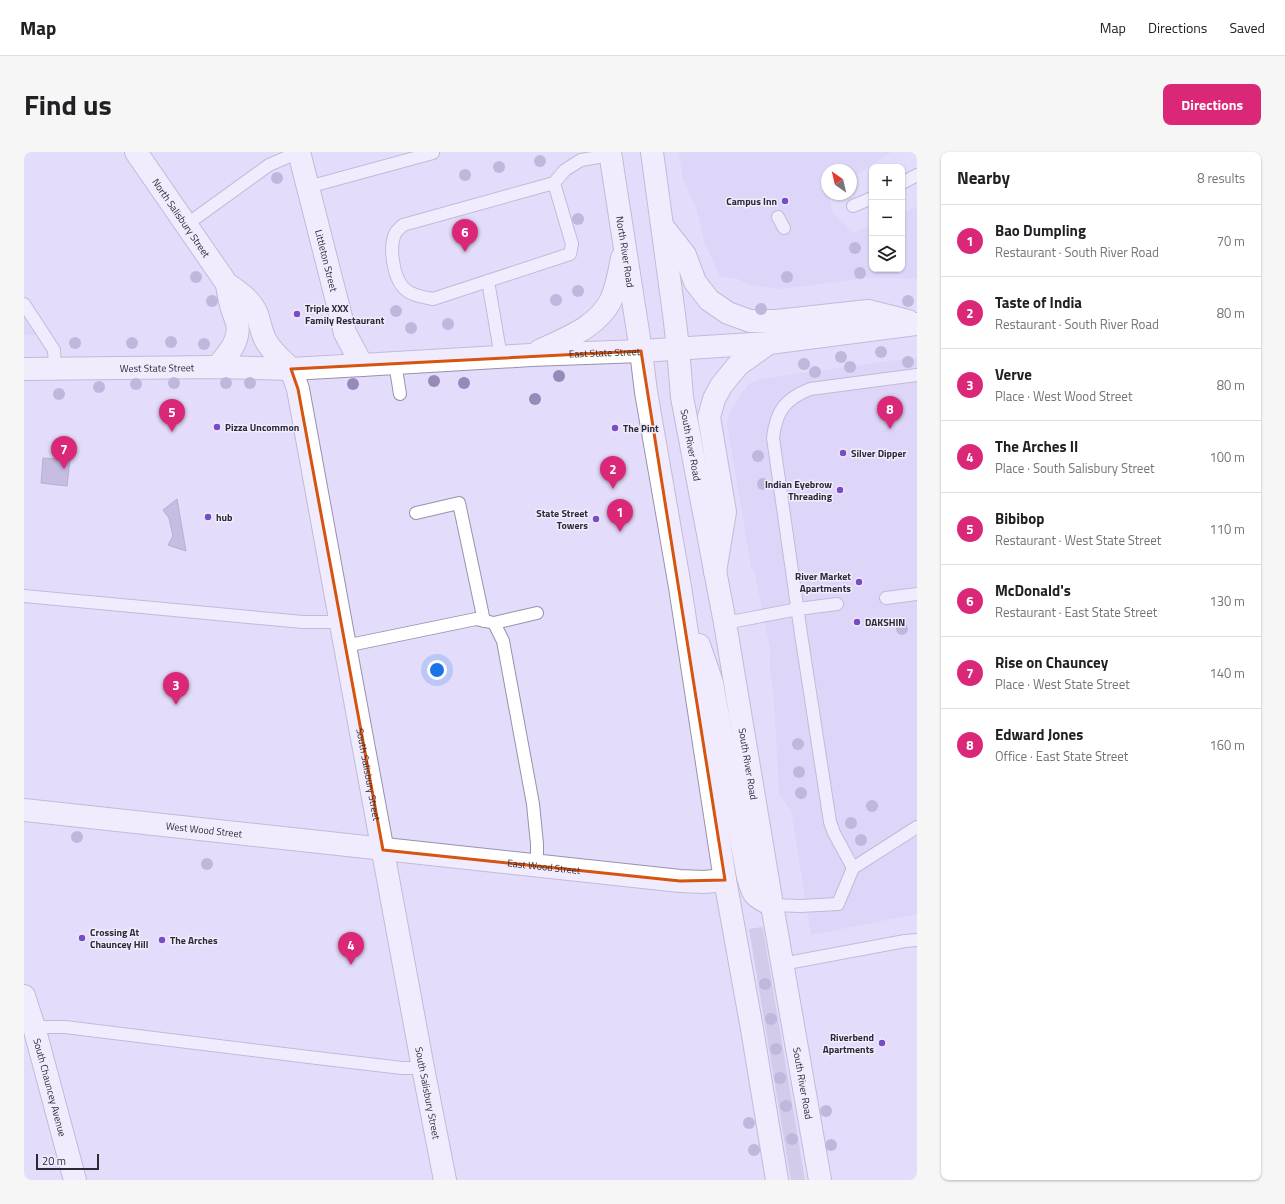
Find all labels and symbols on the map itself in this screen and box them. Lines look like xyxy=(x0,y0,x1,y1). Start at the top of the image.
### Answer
north arrow xyxy=(821,164,857,200)
street label: North Salisbury Street xyxy=(148,176,214,261)
place label: Campus Inn xyxy=(726,194,777,209)
marker: Campus Inn xyxy=(780,196,790,206)
street label: North River Road xyxy=(612,215,638,289)
pin: 6 xyxy=(452,219,478,252)
street label: Littleton Street xyxy=(311,228,341,294)
place label: Triple XXX Family Restaurant xyxy=(305,301,385,328)
marker: Triple XXX Family Restaurant xyxy=(292,309,302,319)
street label: East State Street xyxy=(569,344,641,362)
street label: West State Street xyxy=(120,360,195,376)
pin: 8 xyxy=(877,396,903,429)
pin: 5 xyxy=(159,399,185,432)
street label: South River Road xyxy=(676,408,705,482)
place label: Pizza Uncommon xyxy=(225,420,299,435)
place label: The Pint xyxy=(623,421,659,436)
marker: Pizza Uncommon xyxy=(212,422,222,432)
marker: The Pint xyxy=(610,423,620,433)
pin: 7 xyxy=(51,436,77,469)
place label: Silver Dipper xyxy=(851,446,907,461)
marker: Silver Dipper xyxy=(838,448,848,458)
pin: 2 xyxy=(600,456,626,489)
place label: Indian Eyebrow Threading xyxy=(765,477,833,504)
marker: Indian Eyebrow Threading xyxy=(835,485,845,495)
pin: 1 xyxy=(607,499,633,532)
place label: State Street Towers xyxy=(536,506,588,533)
place label: hub xyxy=(216,510,233,525)
marker: hub xyxy=(203,512,213,522)
marker: State Street Towers xyxy=(591,514,601,524)
place label: River Market Apartments xyxy=(795,569,851,596)
marker: River Market Apartments xyxy=(854,577,864,587)
place label: DAKSHIN xyxy=(865,615,905,630)
marker: DAKSHIN xyxy=(852,617,862,627)
your location xyxy=(427,660,447,680)
pin: 3 xyxy=(163,672,189,705)
street label: South Salisbury Street xyxy=(352,727,384,822)
street label: South River Road xyxy=(735,727,761,801)
street label: West Wood Street xyxy=(165,818,243,842)
street label: East Wood Street xyxy=(507,855,582,878)
place label: Crossing At Chauncey Hill xyxy=(90,925,149,952)
pin: 4 xyxy=(338,932,364,965)
marker: Crossing At Chauncey Hill xyxy=(77,933,87,943)
place label: The Arches xyxy=(170,933,218,948)
marker: The Arches xyxy=(157,935,167,945)
place label: Riverbend Apartments xyxy=(823,1030,874,1057)
street label: South Chauncey Avenue xyxy=(29,1037,70,1138)
marker: Riverbend Apartments xyxy=(877,1038,887,1048)
street label: South Salisbury Street xyxy=(411,1046,444,1141)
street label: South River Road xyxy=(789,1046,816,1120)
scale bar xyxy=(36,1152,99,1171)

